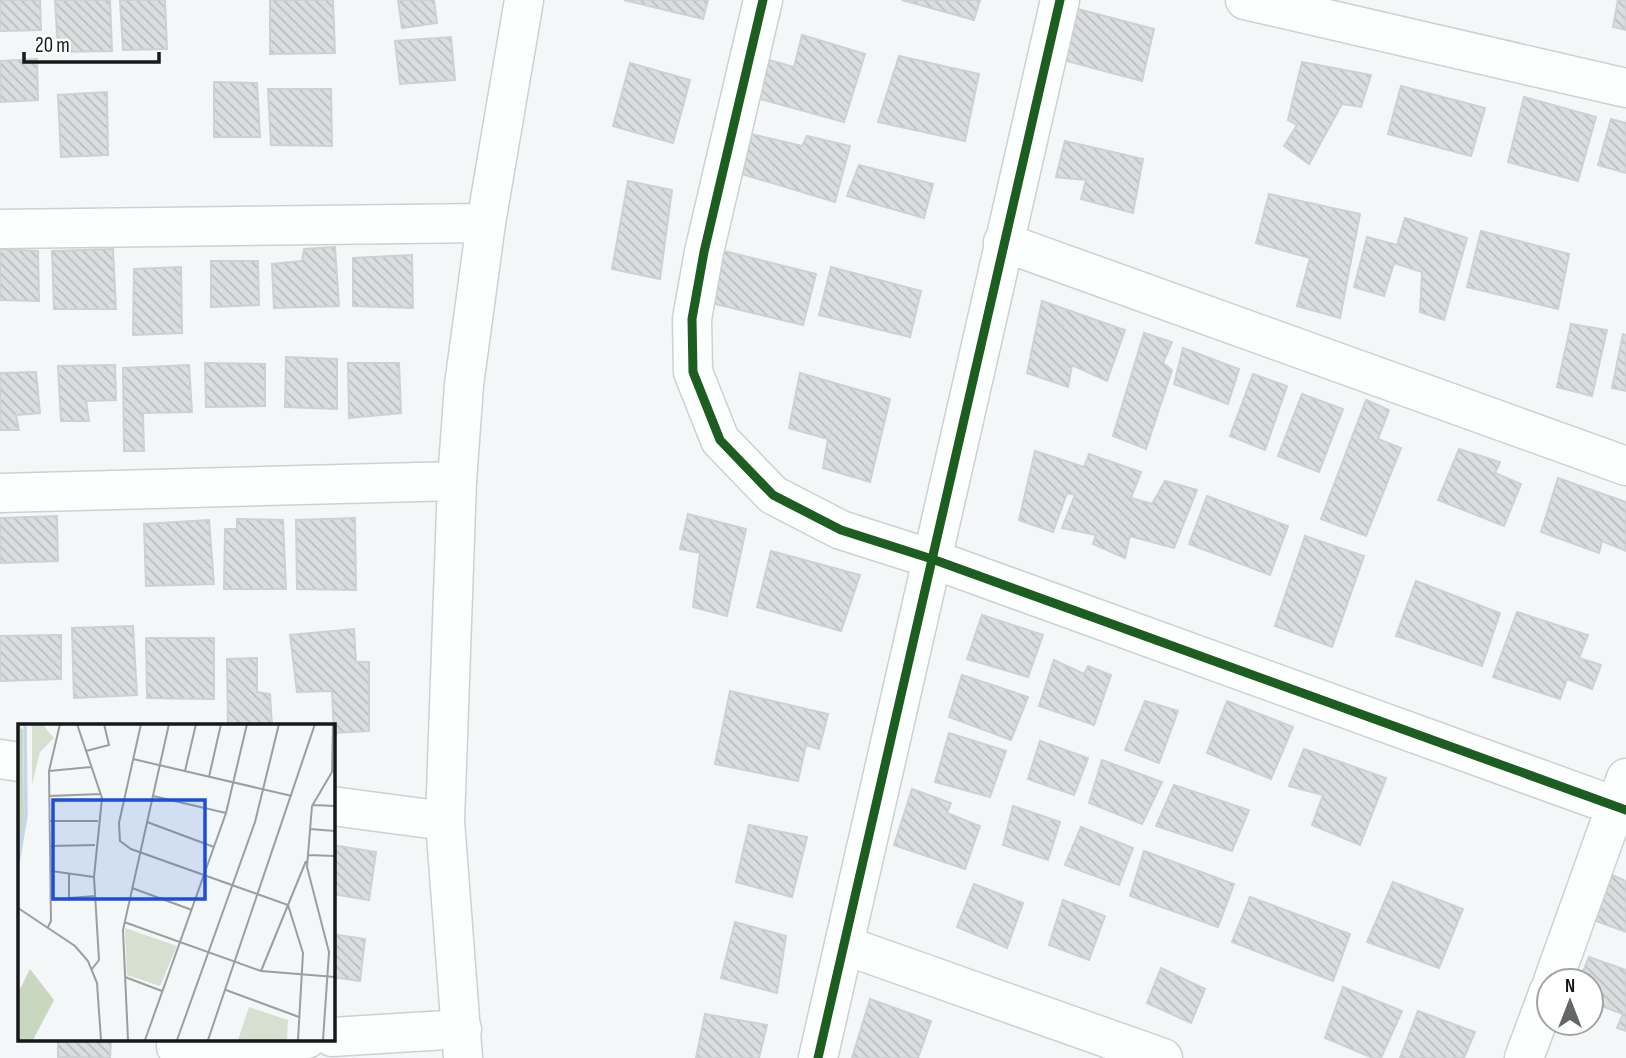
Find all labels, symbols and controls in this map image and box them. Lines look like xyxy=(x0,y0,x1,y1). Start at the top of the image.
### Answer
scale bar xyxy=(24,21,159,65)
text: 20 m xyxy=(35,33,70,58)
inset map xyxy=(18,724,334,1040)
north arrow xyxy=(1535,967,1605,1037)
text: N xyxy=(1565,975,1575,998)

